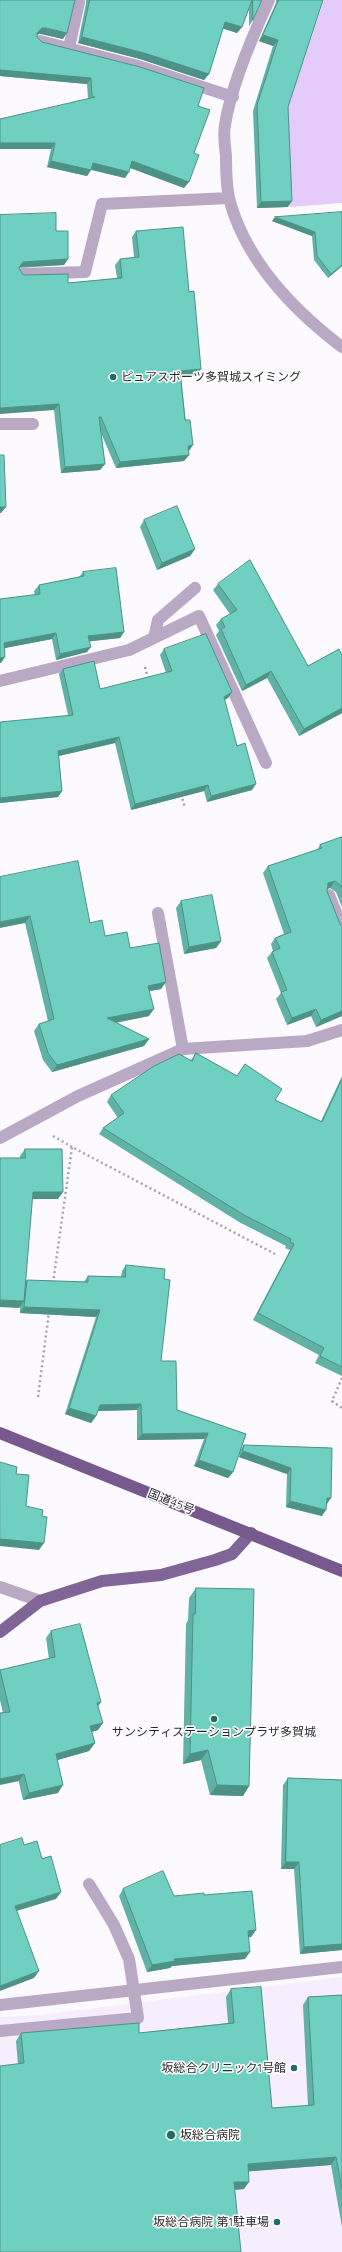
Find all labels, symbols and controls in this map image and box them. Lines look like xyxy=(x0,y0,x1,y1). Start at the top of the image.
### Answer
place label: ピュアスポーツ多賀城スイミング xyxy=(121,370,301,384)
marker: ピュアスポーツ多賀城スイミング xyxy=(108,372,118,382)
street label: 国道45号 xyxy=(146,1486,196,1518)
marker: サンシティステーションプラザ多賀城 xyxy=(209,1714,219,1724)
place label: サンシティステーションプラザ多賀城 xyxy=(112,1725,316,1739)
place label: 坂総合クリニック1号館 xyxy=(162,2061,286,2075)
marker: 坂総合クリニック1号館 xyxy=(289,2063,299,2073)
place label: 坂総合病院 xyxy=(180,2128,240,2142)
marker: 坂総合病院 xyxy=(165,2129,177,2141)
place label: 坂総合病院 第1駐車場 xyxy=(153,2215,269,2229)
marker: 坂総合病院 第1駐車場 xyxy=(272,2217,282,2227)

